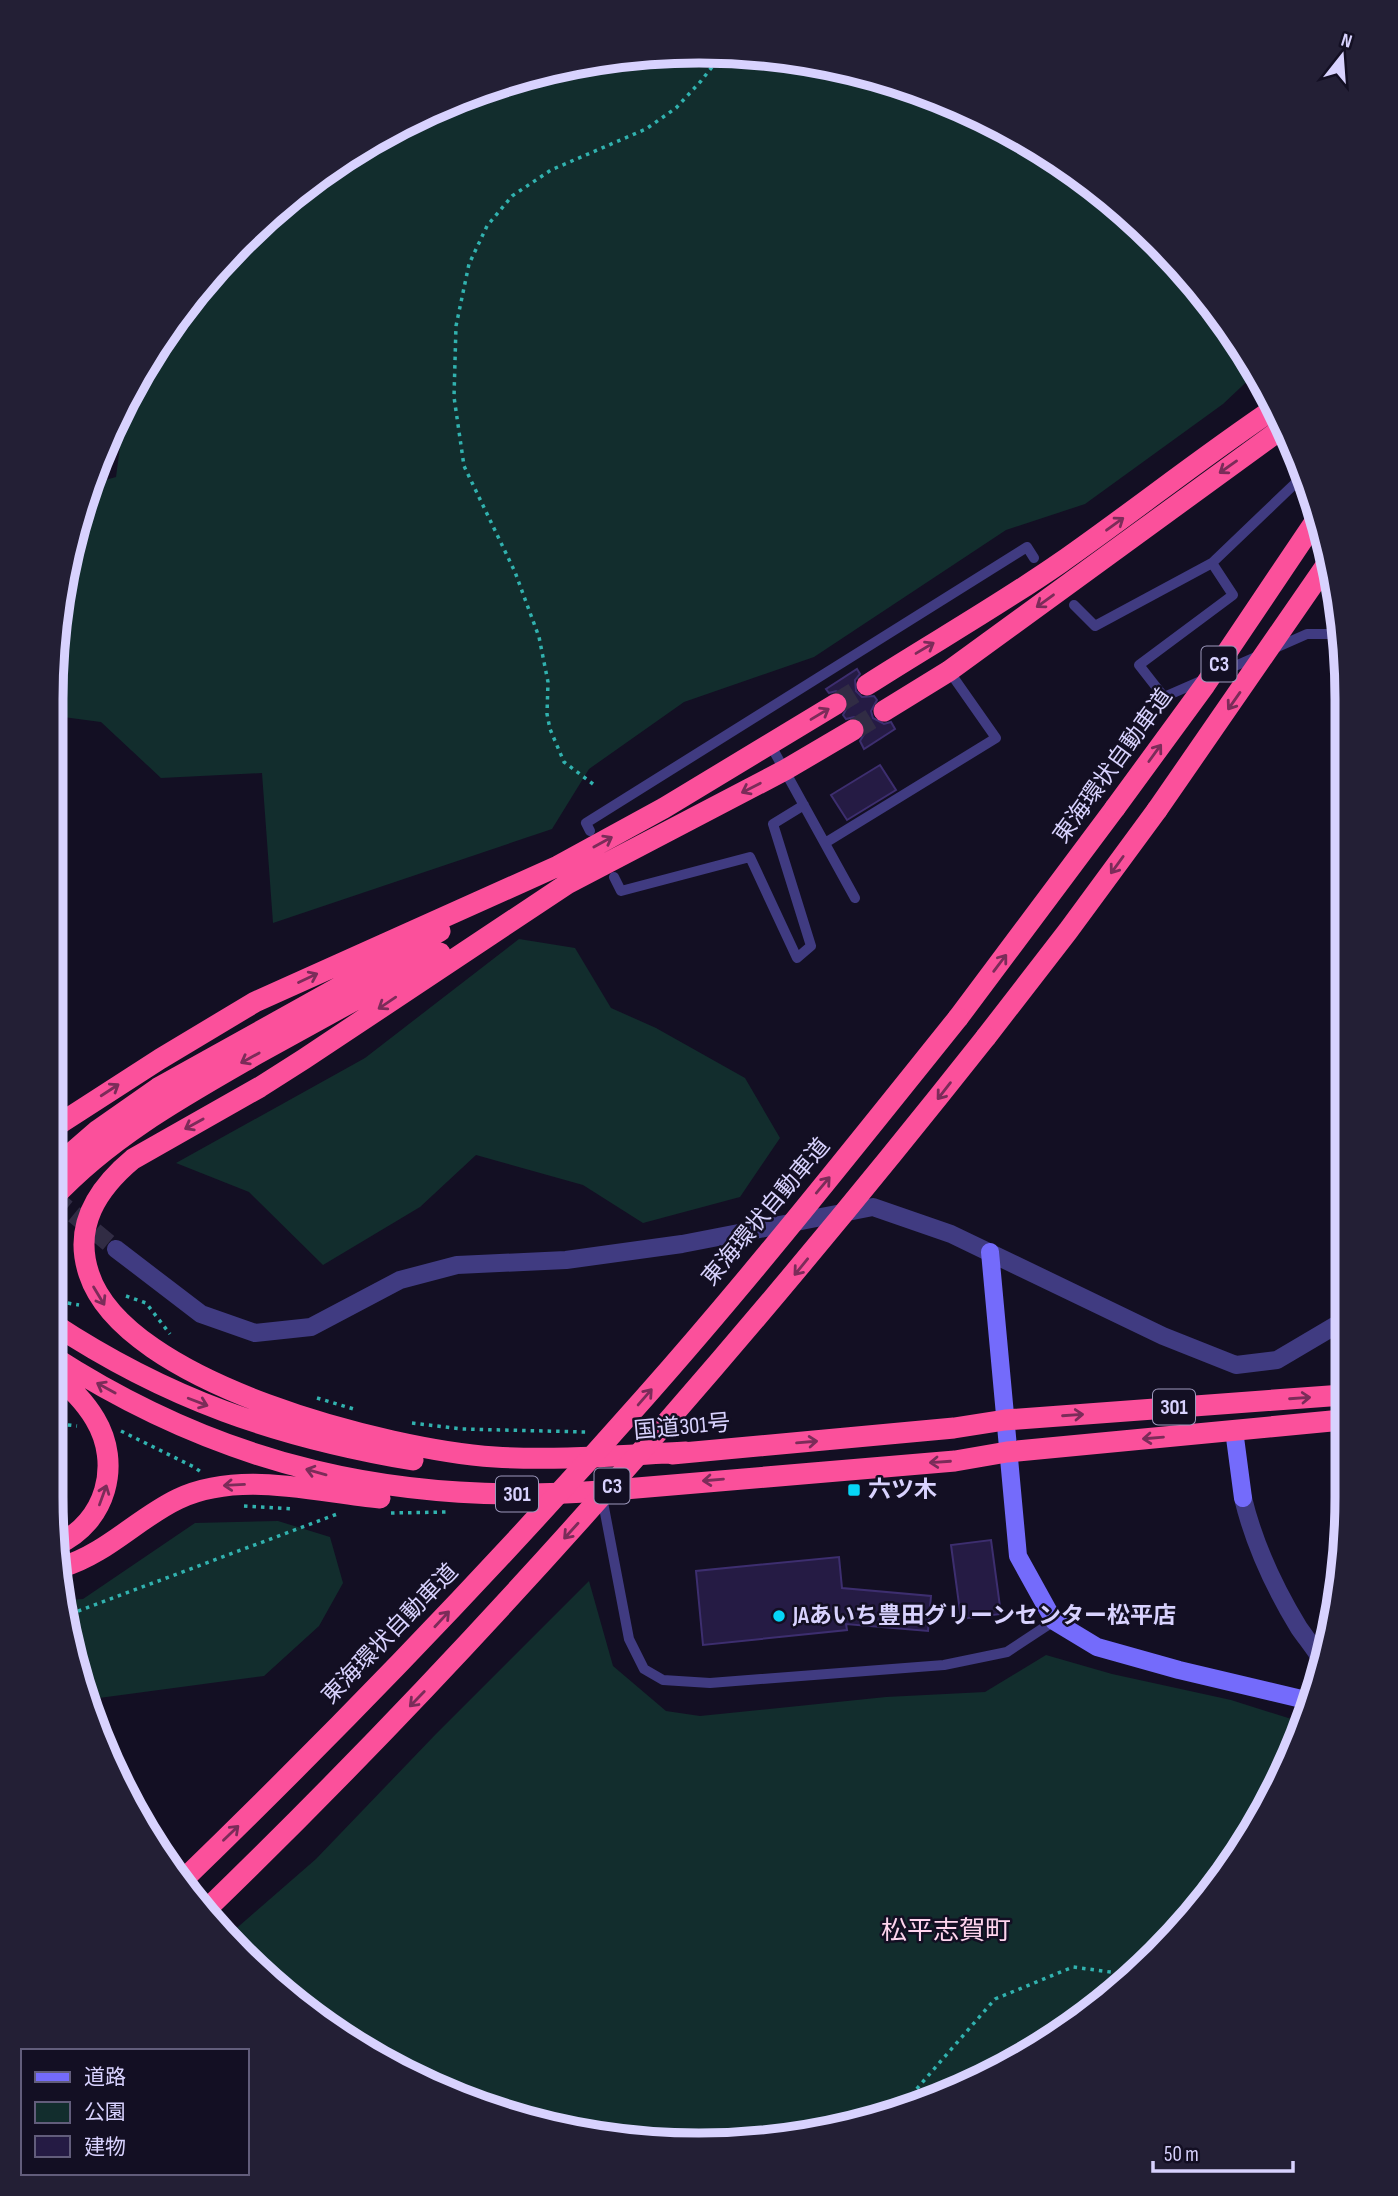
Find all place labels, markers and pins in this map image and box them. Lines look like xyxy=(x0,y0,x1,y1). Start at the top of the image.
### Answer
place label: 六ツ木 xyxy=(868,1476,937,1504)
marker: 六ツ木 xyxy=(846,1482,862,1498)
place label: JAあいち豊田グリーンセンター松平店 xyxy=(792,1602,1176,1630)
marker: JAあいち豊田グリーンセンター松平店 xyxy=(771,1608,787,1624)

